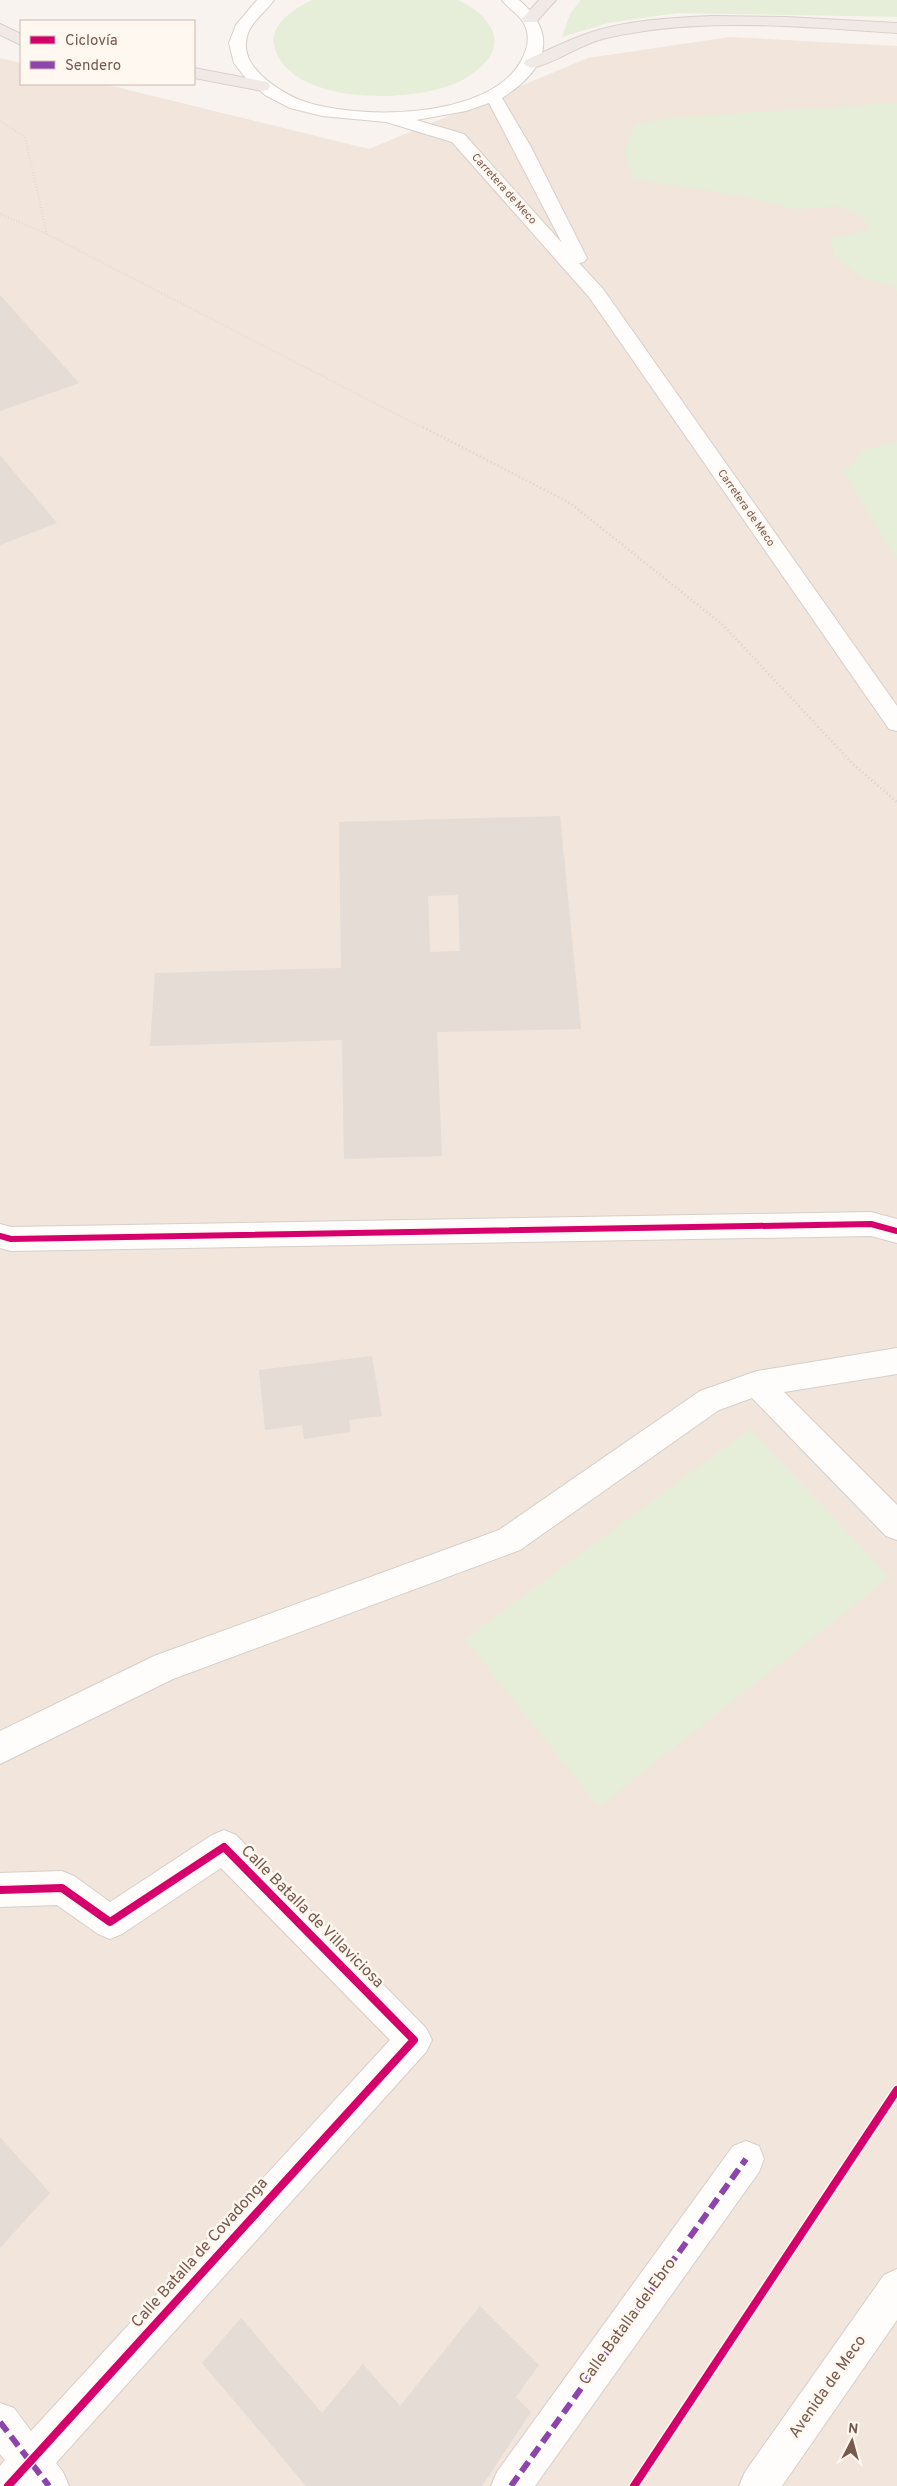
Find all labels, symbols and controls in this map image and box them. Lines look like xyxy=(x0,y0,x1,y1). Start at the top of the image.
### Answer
legend xyxy=(20,20,195,85)
text: Ciclovía xyxy=(65,32,118,51)
text: Sendero xyxy=(65,57,121,76)
street label: Carretera de Meco xyxy=(468,151,540,227)
street label: Carretera de Meco xyxy=(714,467,778,549)
street label: Calle Batalla de Villaviciosa xyxy=(236,1841,388,1993)
street label: Calle Batalla de Covadonga xyxy=(127,2174,273,2332)
street label: Calle Batalla del Ebro xyxy=(575,2255,681,2389)
street label: Avenida de Meco xyxy=(785,2331,871,2442)
north arrow xyxy=(827,2416,877,2466)
text: N xyxy=(847,2421,859,2439)

